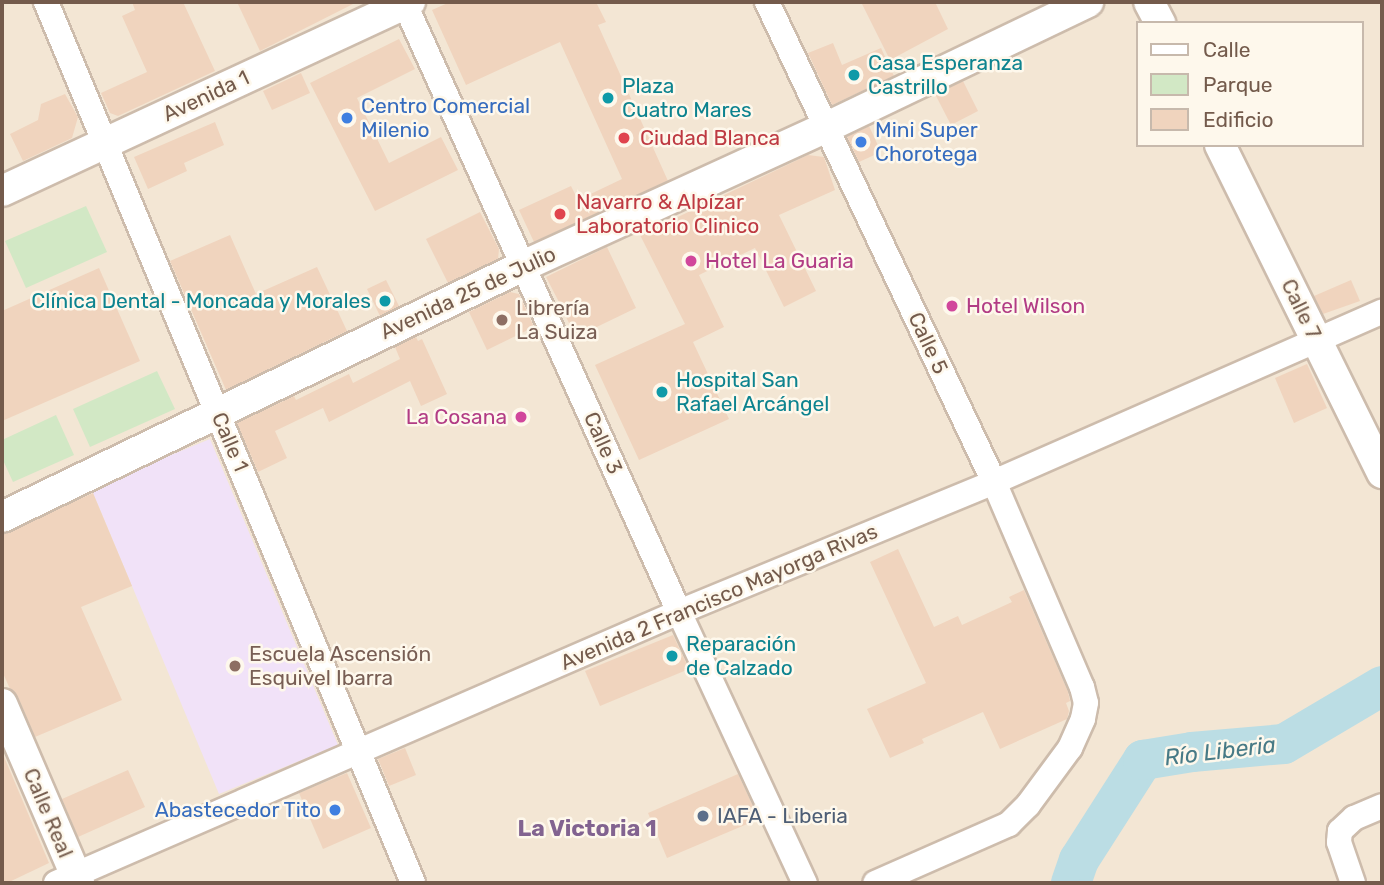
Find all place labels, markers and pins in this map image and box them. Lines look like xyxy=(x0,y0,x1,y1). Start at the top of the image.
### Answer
place label: Casa Esperanza Castrillo xyxy=(868,50,1023,100)
marker: Casa Esperanza Castrillo xyxy=(846,67,862,83)
place label: Plaza Cuatro Mares xyxy=(622,73,752,123)
marker: Plaza Cuatro Mares xyxy=(600,90,616,106)
place label: Centro Comercial Milenio xyxy=(361,93,530,143)
marker: Centro Comercial Milenio xyxy=(339,110,355,126)
place label: Mini Super Chorotega xyxy=(875,117,978,167)
place label: Ciudad Blanca xyxy=(640,125,780,151)
marker: Ciudad Blanca xyxy=(614,128,634,148)
marker: Mini Super Chorotega xyxy=(853,134,869,150)
place label: Navarro & Alpízar Laboratorio Clinico xyxy=(576,189,759,239)
marker: Navarro & Alpízar Laboratorio Clinico xyxy=(550,204,570,224)
place label: Hotel La Guaria xyxy=(705,248,854,274)
marker: Hotel La Guaria xyxy=(683,253,699,269)
place label: Clínica Dental - Moncada y Morales xyxy=(30,288,371,314)
marker: Clínica Dental - Moncada y Morales xyxy=(377,293,393,309)
place label: Hotel Wilson xyxy=(966,293,1086,319)
place label: Librería La Suiza xyxy=(516,295,598,345)
marker: Hotel Wilson xyxy=(944,298,960,314)
marker: Librería La Suiza xyxy=(494,312,510,328)
place label: Hospital San Rafael Arcángel xyxy=(676,367,830,417)
marker: Hospital San Rafael Arcángel xyxy=(654,384,670,400)
place label: La Cosana xyxy=(406,404,507,430)
marker: La Cosana xyxy=(513,409,529,425)
place label: Reparación de Calzado xyxy=(686,631,796,681)
place label: Escuela Ascensión Esquivel Ibarra xyxy=(249,641,432,691)
marker: Reparación de Calzado xyxy=(664,648,680,664)
marker: Escuela Ascensión Esquivel Ibarra xyxy=(227,658,243,674)
place label: Abastecedor Tito xyxy=(154,797,321,823)
marker: Abastecedor Tito xyxy=(327,802,343,818)
place label: IAFA - Liberia xyxy=(717,803,848,829)
marker: IAFA - Liberia xyxy=(695,808,711,824)

